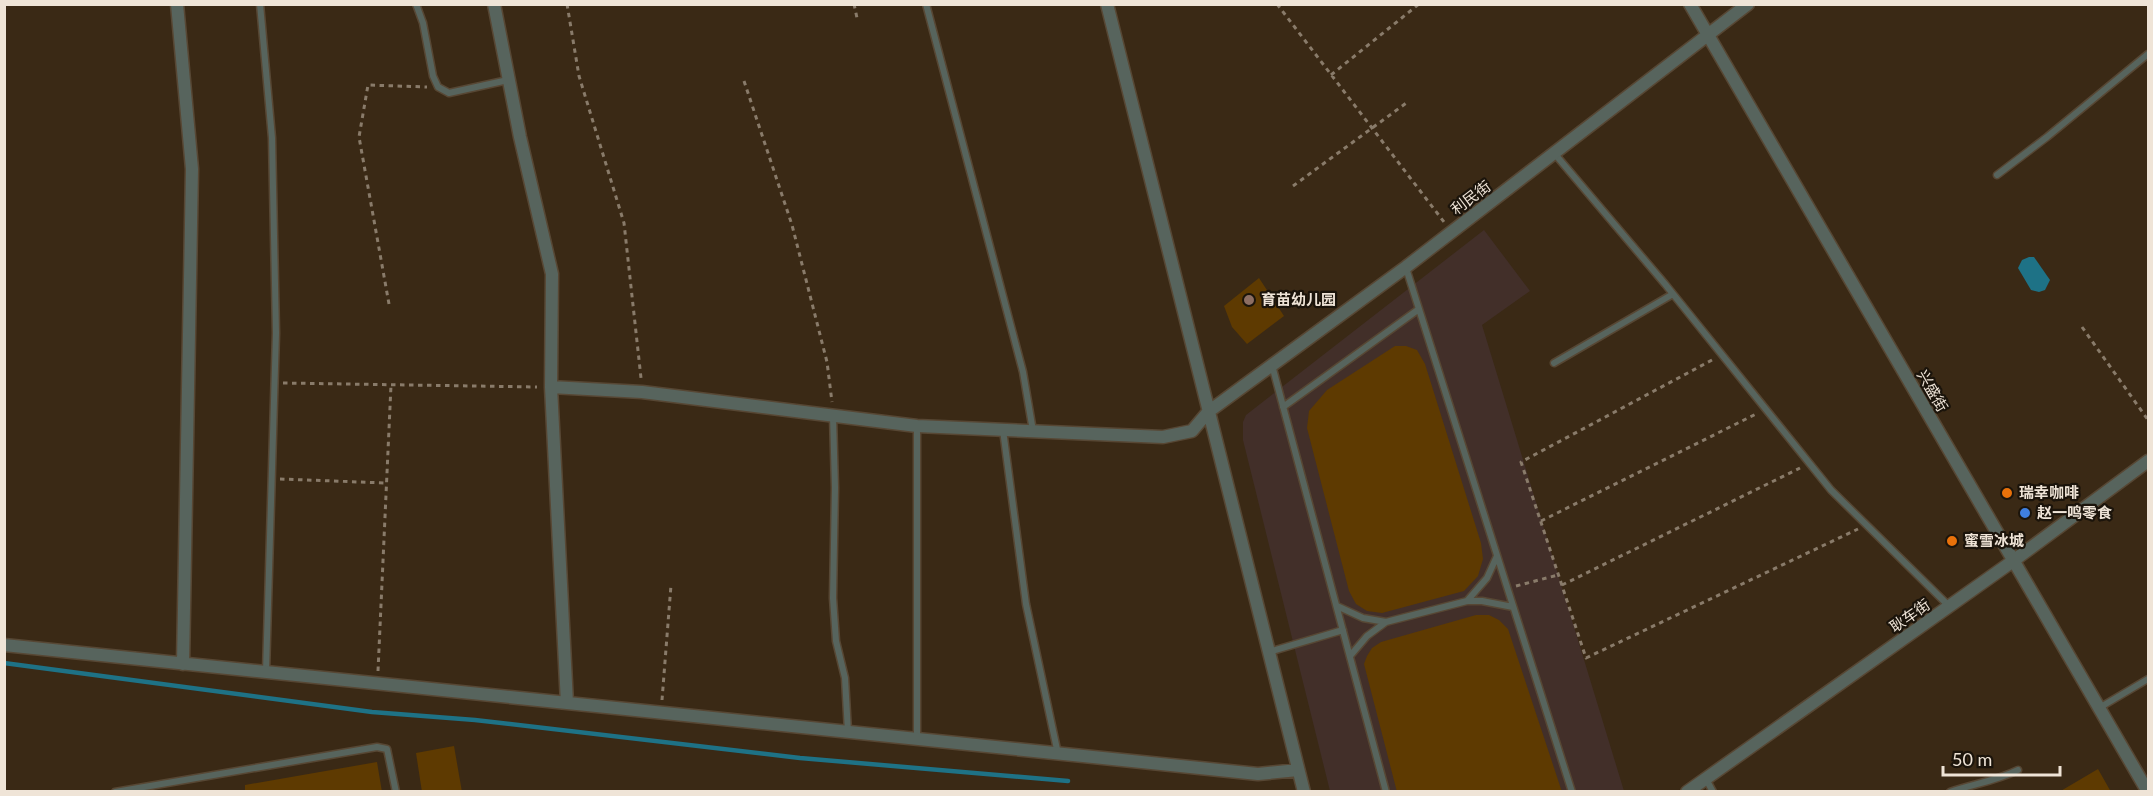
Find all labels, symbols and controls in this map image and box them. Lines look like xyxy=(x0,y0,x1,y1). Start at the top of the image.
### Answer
street label: 利民街 xyxy=(1447,176,1494,218)
place label: 育苗幼儿园 xyxy=(1261,290,1336,308)
marker: 育苗幼儿园 xyxy=(1242,293,1256,307)
street label: 兴盛街 xyxy=(1914,367,1952,414)
place label: 瑞幸咖啡 xyxy=(2019,483,2079,501)
marker: 瑞幸咖啡 xyxy=(2000,486,2014,500)
place label: 赵一鸣零食 xyxy=(2037,503,2112,521)
marker: 赵一鸣零食 xyxy=(2018,506,2032,520)
place label: 蜜雪冰城 xyxy=(1964,531,2024,549)
marker: 蜜雪冰城 xyxy=(1945,534,1959,548)
street label: 耿车街 xyxy=(1886,595,1933,635)
scale bar xyxy=(1943,739,2060,777)
text: 50 m xyxy=(1952,748,1992,770)

